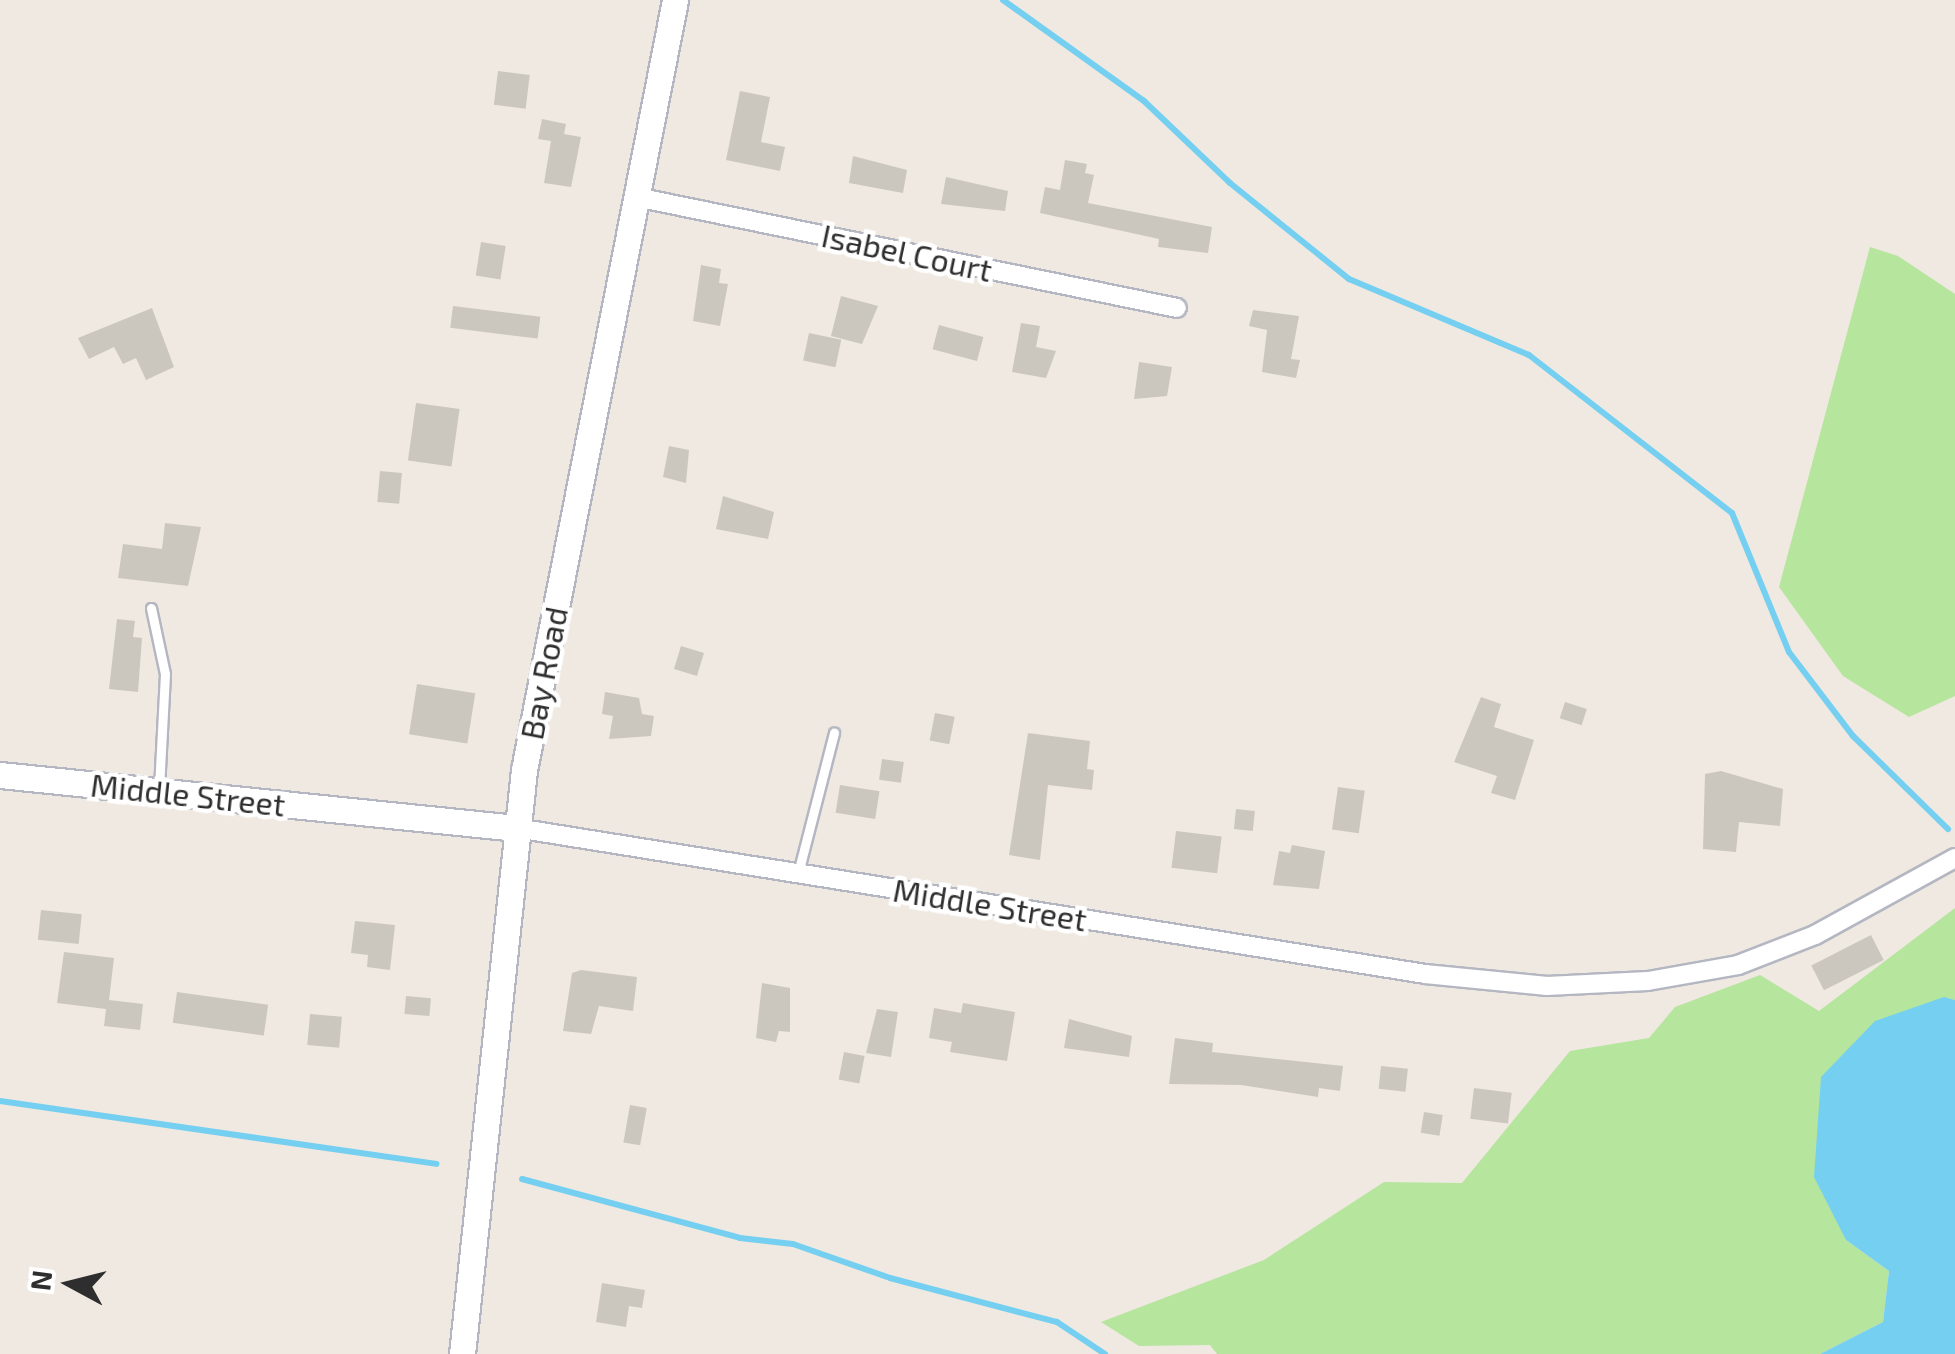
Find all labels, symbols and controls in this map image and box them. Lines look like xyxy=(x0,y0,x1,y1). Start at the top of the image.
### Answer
street label: Isabel Court xyxy=(818,215,996,289)
street label: Bay Road xyxy=(511,603,575,743)
street label: Middle Street xyxy=(89,765,287,823)
street label: Middle Street xyxy=(890,870,1090,938)
north arrow xyxy=(20,1234,120,1334)
text: N xyxy=(22,1268,58,1292)

